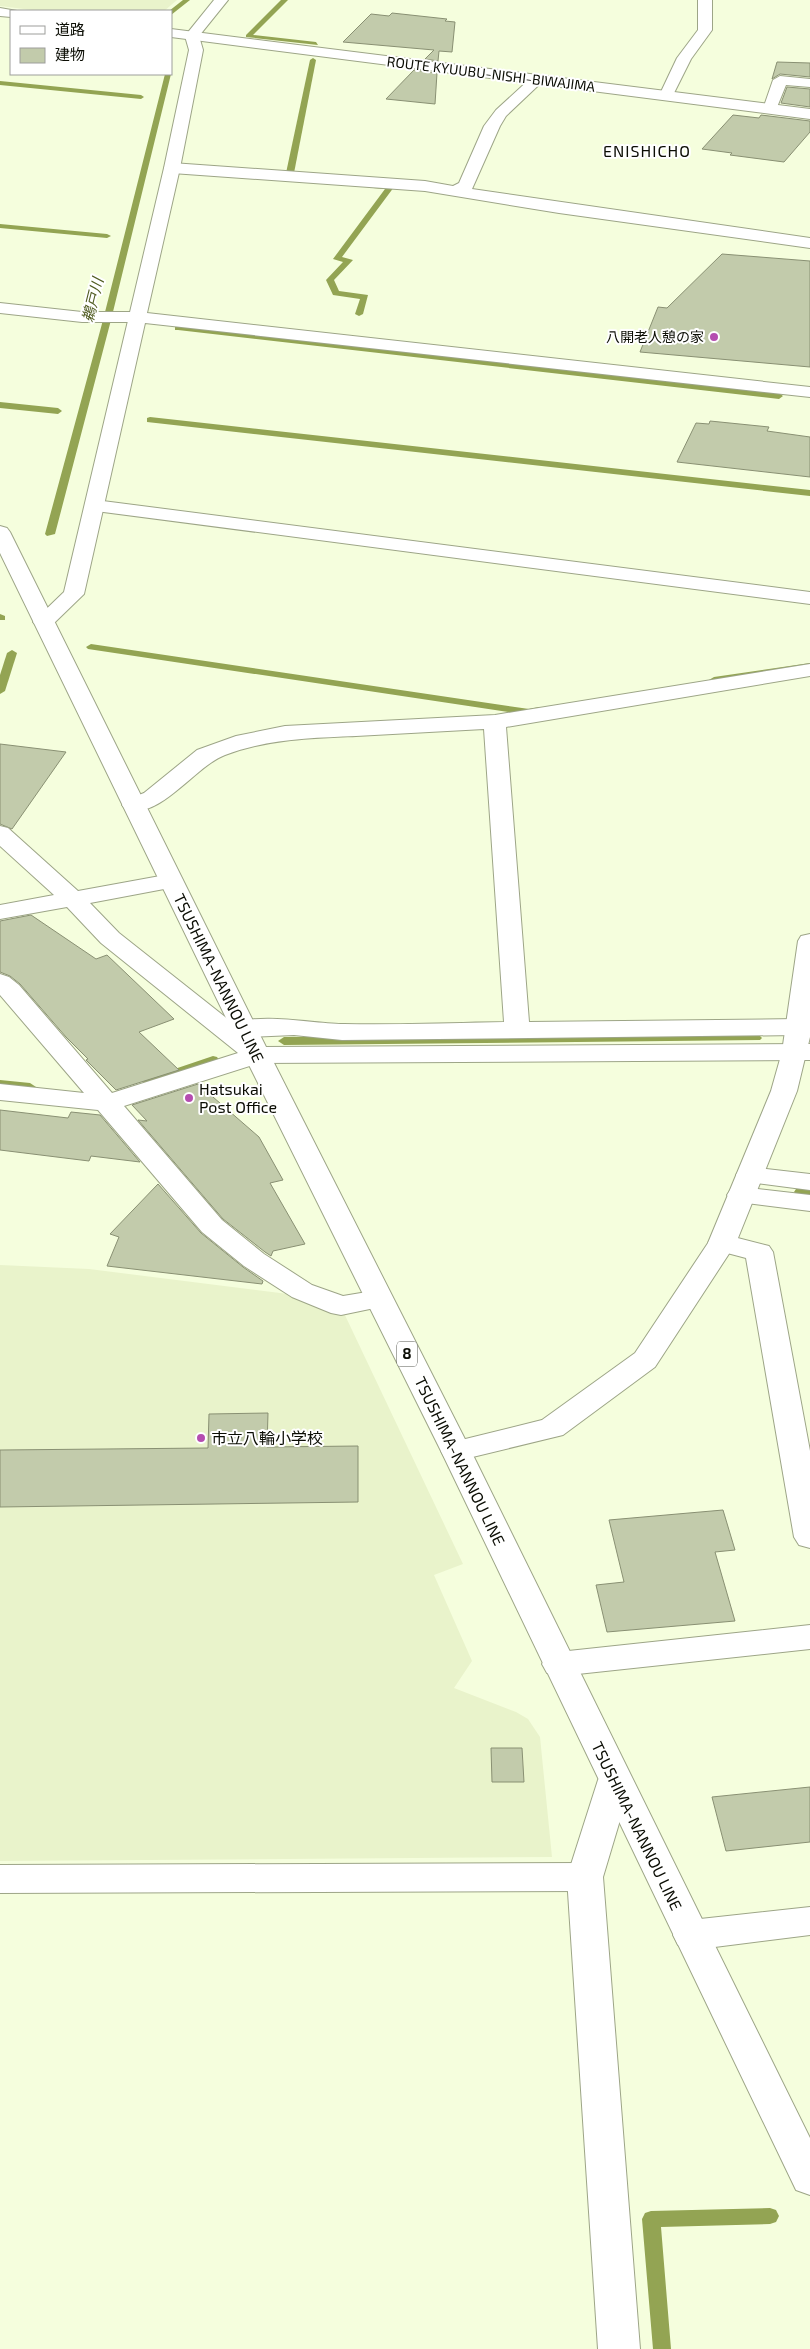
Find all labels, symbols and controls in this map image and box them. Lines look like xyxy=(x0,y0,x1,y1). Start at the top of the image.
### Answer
legend xyxy=(10,10,172,75)
text: 道路 xyxy=(55,20,85,38)
text: 建物 xyxy=(55,45,85,63)
street label: ROUTE KYUUBU-NISHI-BIWAJIMA xyxy=(386,52,596,95)
district label: ENISHICHO xyxy=(603,141,691,160)
water label: 鵜戸川 xyxy=(78,274,107,324)
place label: 八開老人憩の家 xyxy=(606,328,704,345)
marker: 八開老人憩の家 xyxy=(708,331,720,343)
street label: TSUSHIMA-NANNOU LINE xyxy=(170,890,269,1065)
place label: Hatsukai Post Office xyxy=(199,1079,277,1116)
marker: Hatsukai Post Office xyxy=(183,1092,195,1104)
road number: 8 xyxy=(397,1342,417,1366)
street label: TSUSHIMA-NANNOU LINE xyxy=(411,1373,510,1548)
place label: 市立八輪小学校 xyxy=(211,1428,323,1447)
marker: 市立八輪小学校 xyxy=(195,1432,207,1444)
street label: TSUSHIMA-NANNOU LINE xyxy=(588,1738,687,1913)

